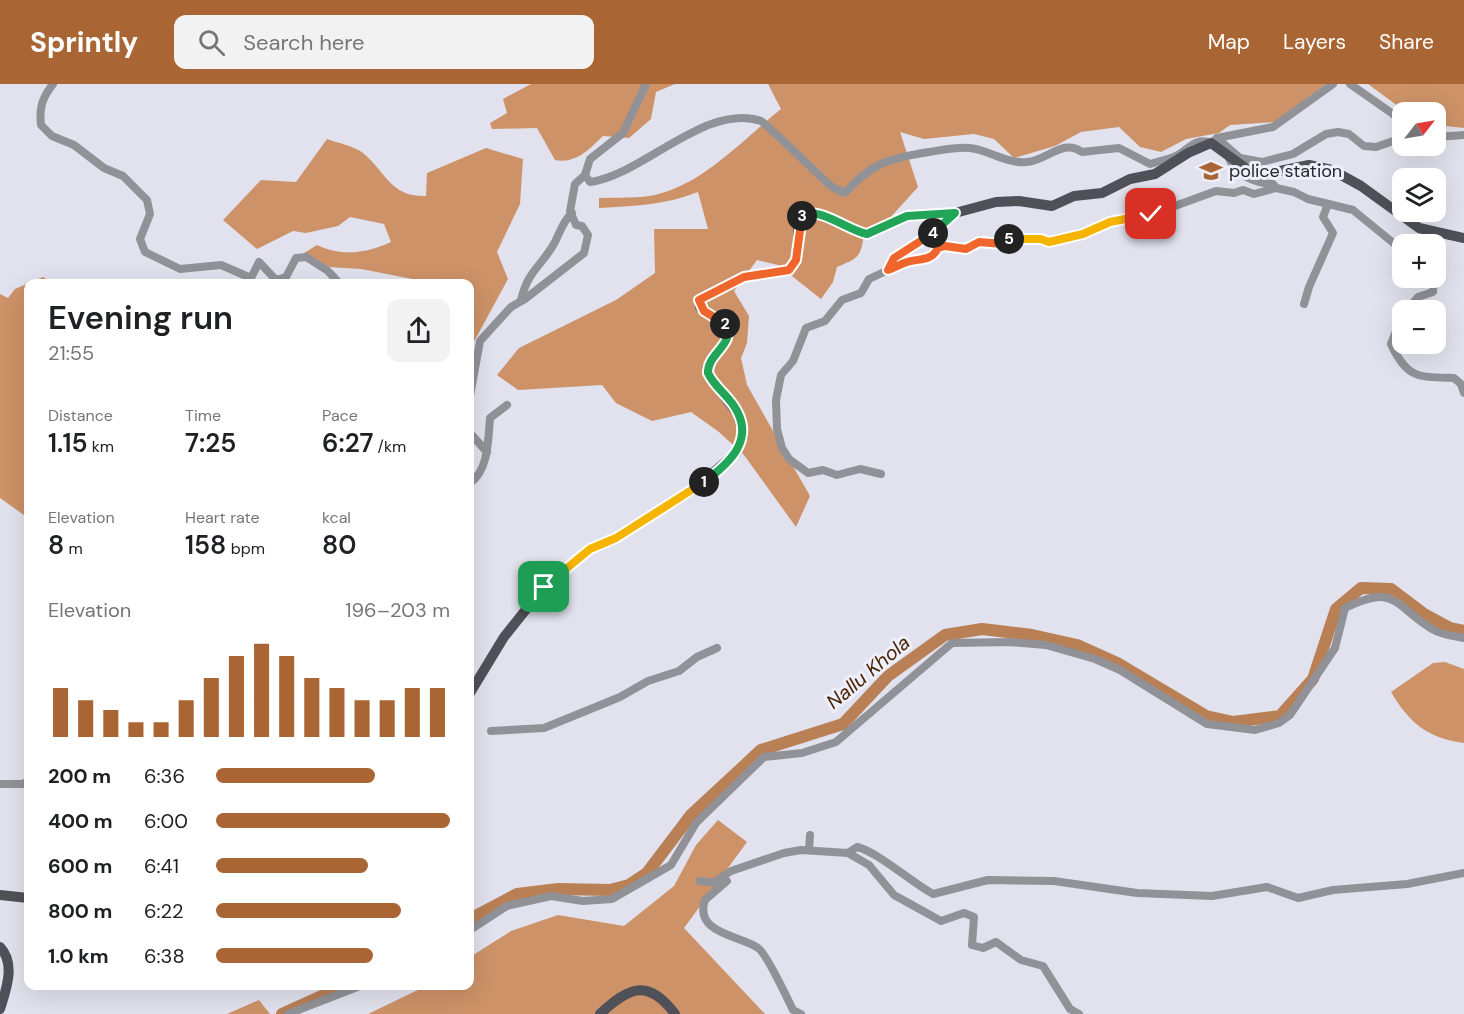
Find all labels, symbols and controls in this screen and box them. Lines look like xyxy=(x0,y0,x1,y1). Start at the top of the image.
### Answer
search box xyxy=(174,15,594,69)
text: Sprintly xyxy=(30,24,138,61)
icon: search xyxy=(195,26,228,59)
text: Search here xyxy=(243,28,365,57)
text: Map xyxy=(1208,28,1250,56)
text: Layers xyxy=(1283,28,1346,56)
text: Share xyxy=(1379,28,1434,56)
north arrow xyxy=(1392,102,1446,156)
map controls xyxy=(1392,102,1446,354)
school or university icon: police station xyxy=(1198,158,1224,184)
place label: police station xyxy=(1229,159,1342,183)
button: layers xyxy=(1392,168,1446,222)
pin xyxy=(1125,188,1176,239)
icon: check xyxy=(1134,197,1167,230)
pin: 3 xyxy=(787,201,817,231)
text: 3 xyxy=(797,205,807,226)
pin: 4 xyxy=(918,218,948,248)
text: 4 xyxy=(928,222,938,243)
pin: 5 xyxy=(994,224,1024,254)
text: 5 xyxy=(1004,228,1014,249)
button: + xyxy=(1392,234,1446,288)
text: Evening run xyxy=(48,296,233,339)
button: share xyxy=(387,299,450,362)
button: − xyxy=(1392,300,1446,354)
pin: 2 xyxy=(710,309,740,339)
text: 2 xyxy=(720,313,730,334)
text: 21:55 xyxy=(48,340,94,366)
text: Distance xyxy=(48,405,113,426)
text: Time xyxy=(185,405,221,426)
text: Pace xyxy=(322,405,358,426)
text: 1.15 xyxy=(48,426,88,460)
text: 7:25 xyxy=(185,426,236,460)
text: 6:27 xyxy=(322,426,373,460)
text: km xyxy=(88,436,114,457)
text: /km xyxy=(373,436,406,457)
pin: 1 xyxy=(689,467,719,497)
text: 1 xyxy=(701,471,707,492)
text: Elevation xyxy=(48,507,115,528)
text: Heart rate xyxy=(185,507,260,528)
text: kcal xyxy=(322,507,351,528)
text: 8 xyxy=(48,528,64,562)
text: 158 xyxy=(185,528,226,562)
text: 80 xyxy=(322,528,356,562)
text: m xyxy=(64,538,83,559)
text: bpm xyxy=(226,538,265,559)
pin xyxy=(518,561,569,612)
icon: arrive xyxy=(527,570,560,603)
text: Elevation xyxy=(48,597,131,623)
text: 196–203 m xyxy=(345,597,450,623)
water label: Nallu Khola xyxy=(821,629,915,715)
text: 200 m xyxy=(48,763,111,789)
text: 6:36 xyxy=(144,763,185,789)
text: 400 m xyxy=(48,808,113,834)
text: 6:00 xyxy=(144,808,188,834)
text: 600 m xyxy=(48,853,112,879)
text: 6:41 xyxy=(144,853,179,879)
text: 800 m xyxy=(48,898,112,924)
text: 6:22 xyxy=(144,898,184,924)
text: 1.0 km xyxy=(48,943,109,969)
text: 6:38 xyxy=(144,943,185,969)

